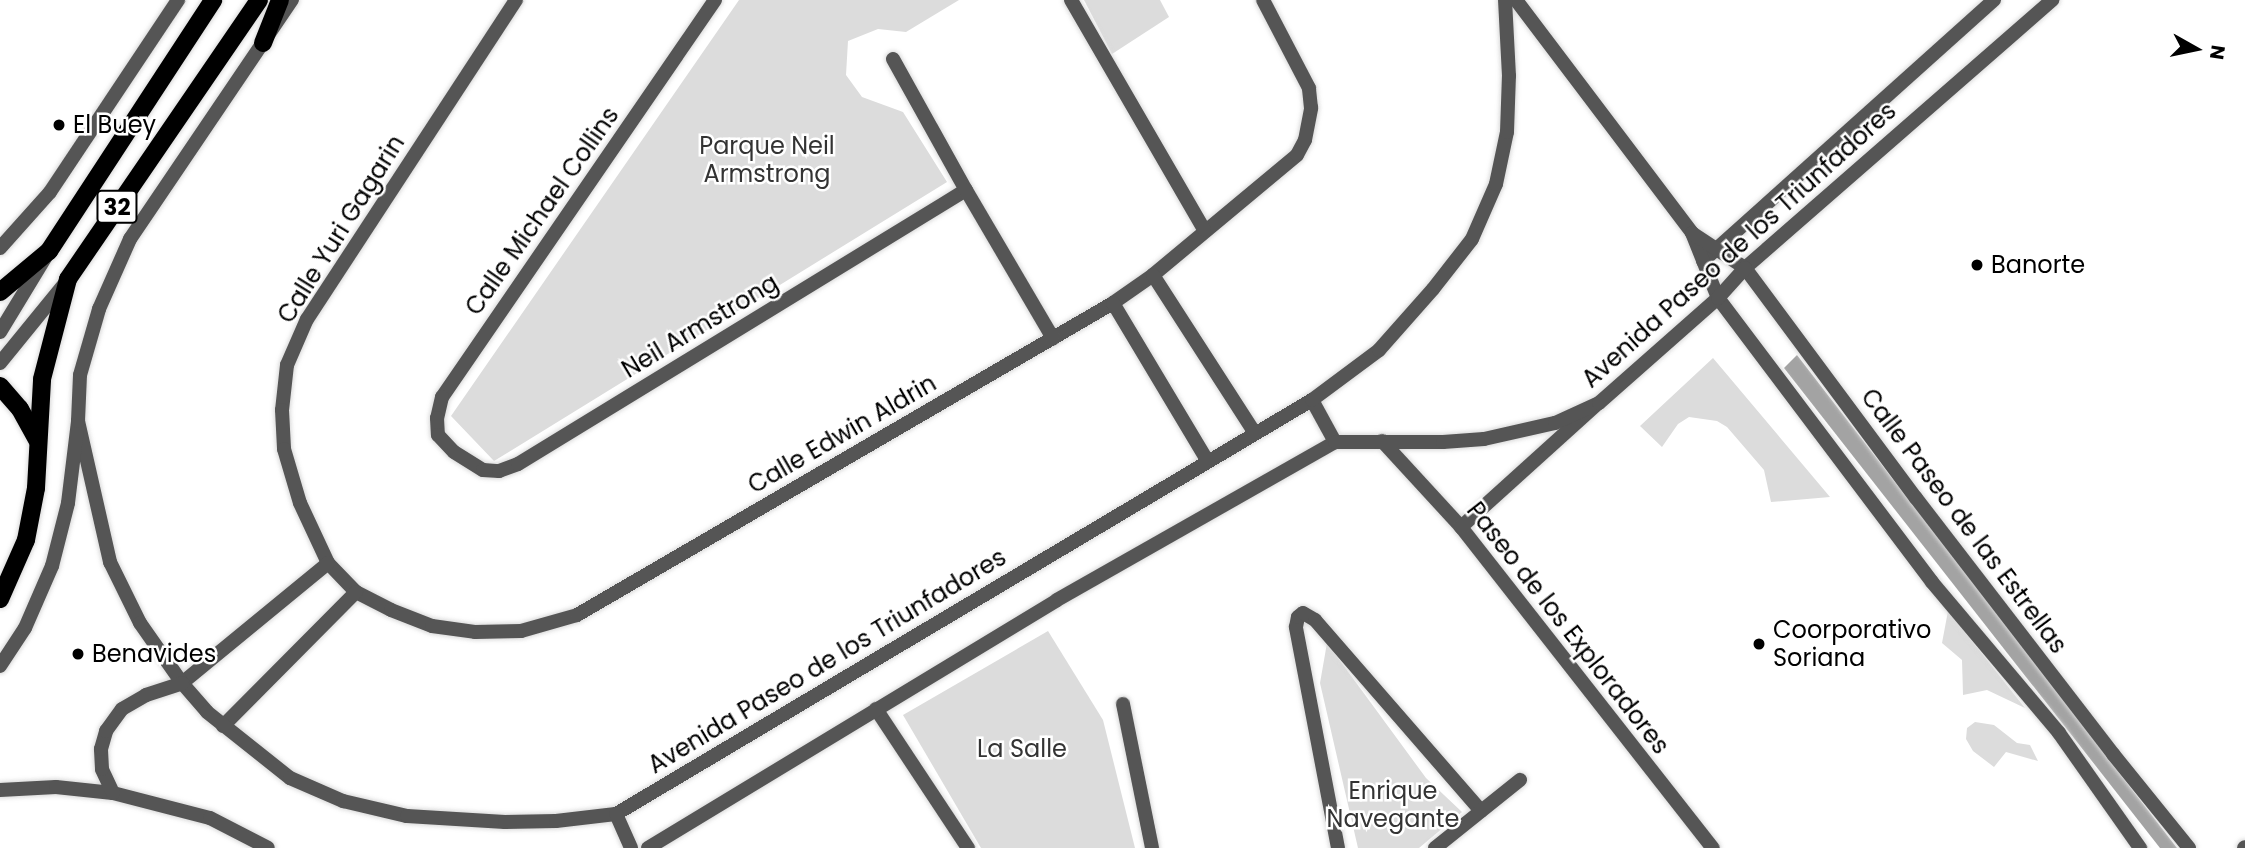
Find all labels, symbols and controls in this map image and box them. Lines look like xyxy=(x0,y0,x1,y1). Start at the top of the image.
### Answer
north arrow xyxy=(2161,14,2231,84)
text: N xyxy=(2203,43,2232,62)
street label: Avenida Paseo de los Triunfadores xyxy=(1576,96,1902,394)
street label: Calle Michael Collins xyxy=(459,101,625,321)
place label: El Buey xyxy=(73,111,156,139)
marker: El Buey xyxy=(51,117,67,133)
street label: Calle Yuri Gagarin xyxy=(272,130,410,328)
park label: Parque Neil Armstrong xyxy=(699,132,835,188)
road number: 32 xyxy=(96,188,138,227)
place label: Banorte xyxy=(1991,251,2085,279)
marker: Banorte xyxy=(1969,257,1985,273)
street label: Neil Armstrong xyxy=(617,268,783,384)
street label: Calle Edwin Aldrin xyxy=(743,368,941,500)
street label: Calle Paseo de las Estrellas xyxy=(1855,383,2073,659)
street label: Paseo de los Exploradores xyxy=(1461,496,1675,760)
street label: Avenida Paseo de los Triunfadores xyxy=(643,542,1011,780)
place label: Coorporativo Soriana xyxy=(1773,616,1931,672)
marker: Coorporativo Soriana xyxy=(1751,636,1767,652)
place label: Benavides xyxy=(92,640,216,668)
marker: Benavides xyxy=(70,646,86,662)
park label: La Salle xyxy=(977,735,1067,763)
park label: Enrique Navegante xyxy=(1327,777,1459,833)

